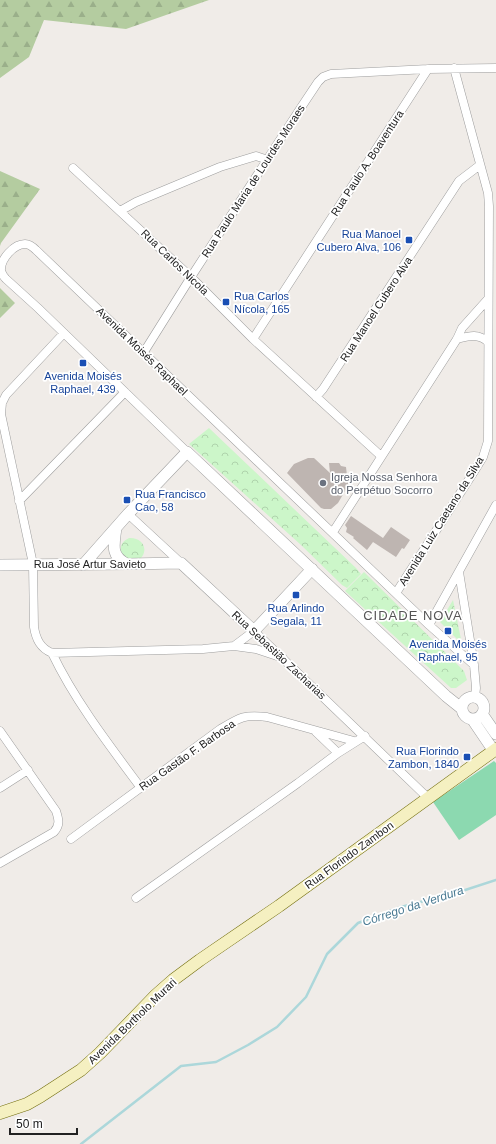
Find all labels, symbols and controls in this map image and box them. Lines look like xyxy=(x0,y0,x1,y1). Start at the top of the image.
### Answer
street label: Rua Paulo Maria de Lourdes Moraes xyxy=(199,102,307,260)
street label: Rua Paulo A. Boaventura xyxy=(328,107,406,218)
street label: Rua Carlos Nicola xyxy=(139,227,212,298)
place label: Rua Manoel Cubero Alva, 106 xyxy=(317,228,401,253)
marker: Rua Manoel Cubero Alva, 106 xyxy=(404,235,414,245)
street label: Rua Manoel Cubero Alva xyxy=(338,254,415,364)
place label: Rua Carlos Nícola, 165 xyxy=(234,290,290,315)
marker: Rua Carlos Nícola, 165 xyxy=(221,297,231,307)
street label: Avenida Moisés Raphael xyxy=(94,304,190,398)
marker: Avenida Moisés Raphael, 439 xyxy=(78,358,88,368)
place label: Avenida Moisés Raphael, 439 xyxy=(44,370,122,395)
street label: Avenida Luiz Caetano da Silva xyxy=(396,454,486,588)
place label: Igreja Nossa Senhora do Perpétuo Socorro xyxy=(331,471,438,496)
marker: Igreja Nossa Senhora do Perpétuo Socorro xyxy=(318,478,328,488)
place label: Rua Francisco Cao, 58 xyxy=(135,488,206,513)
marker: Rua Francisco Cao, 58 xyxy=(122,495,132,505)
street label: Rua José Artur Savieto xyxy=(34,558,146,570)
marker: Rua Arlindo Segala, 11 xyxy=(291,590,301,600)
place label: Rua Arlindo Segala, 11 xyxy=(268,602,324,627)
street label: Rua Sebastião Zacharias xyxy=(230,608,329,702)
district label: CIDADE NOVA xyxy=(363,608,463,623)
marker: Avenida Moisés Raphael, 95 xyxy=(443,626,453,636)
place label: Avenida Moisés Raphael, 95 xyxy=(409,638,487,663)
street label: Rua Gastão F. Barbosa xyxy=(137,717,238,793)
place label: Rua Florindo Zambon, 1840 xyxy=(388,745,459,770)
marker: Rua Florindo Zambon, 1840 xyxy=(462,752,472,762)
street label: Rua Florindo Zambon xyxy=(302,819,396,891)
water label: Córrego da Verdura xyxy=(361,883,466,929)
street label: Avenida Bortholo Murari xyxy=(85,976,179,1066)
scale bar xyxy=(10,1110,77,1136)
text: 50 m xyxy=(16,1117,43,1131)

